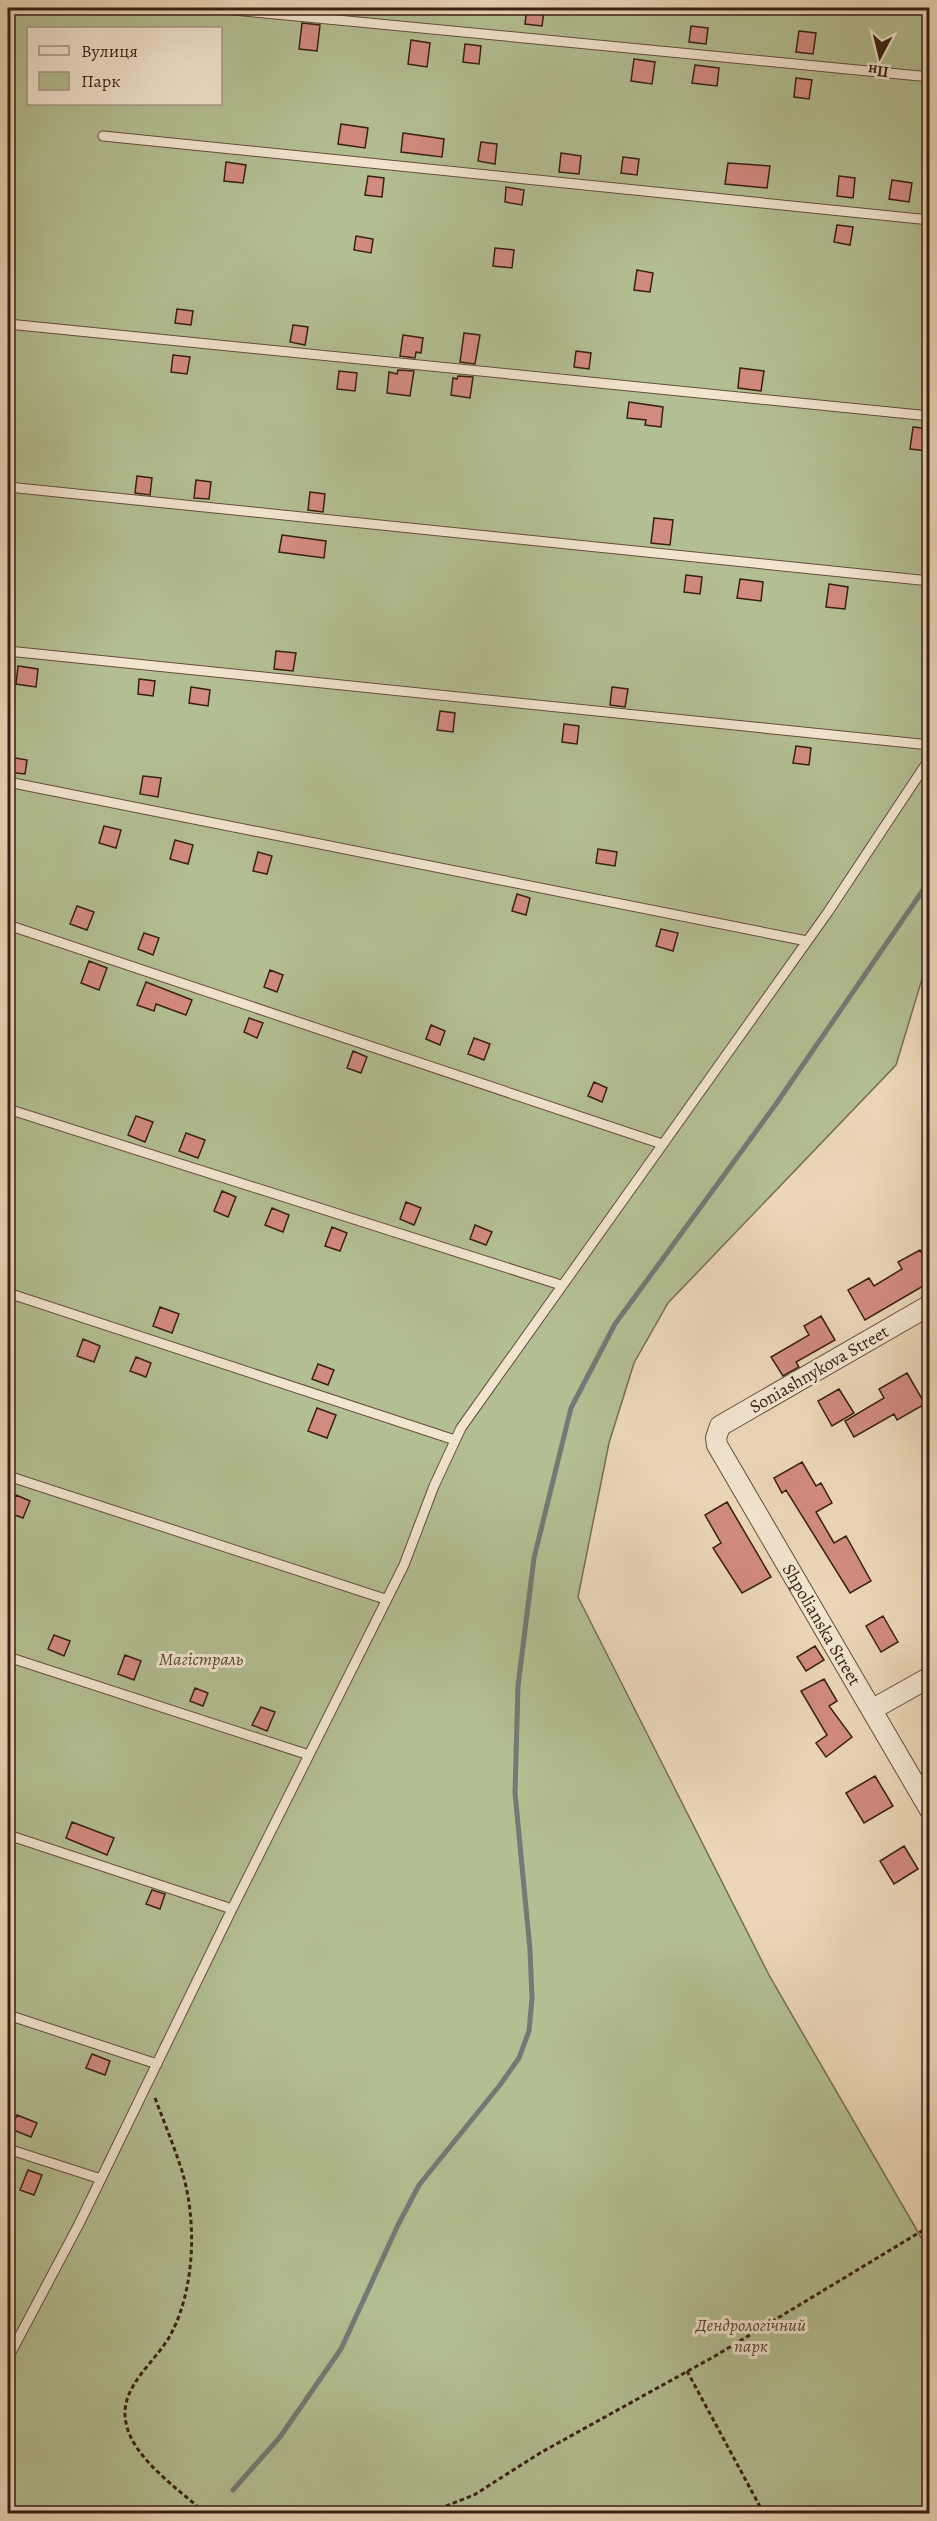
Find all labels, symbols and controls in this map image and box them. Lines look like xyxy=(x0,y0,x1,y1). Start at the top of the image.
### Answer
legend xyxy=(27,27,222,105)
north arrow xyxy=(850,27,910,87)
text: Вулиця xyxy=(81,39,138,63)
text: Пн xyxy=(867,59,890,83)
text: Парк xyxy=(81,69,121,93)
street label: Soniashnykova Street xyxy=(745,1319,893,1419)
street label: Shpolianska Street xyxy=(777,1559,867,1690)
park label: Магістраль xyxy=(159,1647,244,1671)
park label: Дендрологічний парк xyxy=(694,2313,806,2358)

